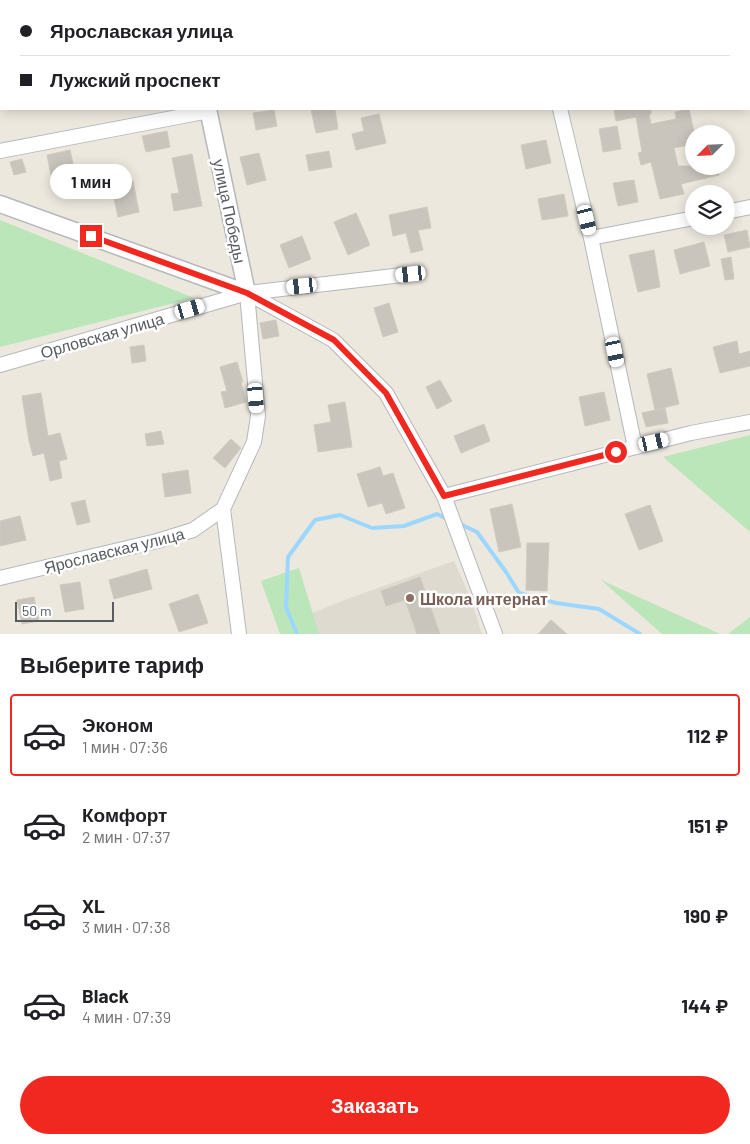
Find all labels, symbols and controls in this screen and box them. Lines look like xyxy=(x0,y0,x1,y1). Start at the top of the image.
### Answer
text: Ярославская улица xyxy=(50,19,233,42)
text: Лужский проспект xyxy=(50,68,220,91)
north arrow xyxy=(685,125,735,175)
map controls xyxy=(685,125,735,235)
street label: улица Победы xyxy=(210,157,250,265)
callout: 1 мин xyxy=(50,164,132,198)
text: 1 мин xyxy=(71,172,111,191)
button: layers xyxy=(685,185,735,235)
car xyxy=(576,204,597,236)
route end xyxy=(80,225,102,247)
car xyxy=(395,265,426,283)
car xyxy=(286,277,317,295)
car xyxy=(173,298,206,320)
street label: Орловская улица xyxy=(38,308,166,362)
car xyxy=(604,336,625,368)
car xyxy=(247,382,264,414)
car xyxy=(637,431,670,453)
route start xyxy=(605,441,627,463)
street label: Ярославская улица xyxy=(42,523,186,577)
place label: Школа интернат xyxy=(420,589,548,608)
marker: Школа интернат xyxy=(404,592,416,604)
scale bar xyxy=(15,599,114,622)
text: 50 m xyxy=(22,602,51,619)
text: Выберите тариф xyxy=(20,651,204,677)
icon: car xyxy=(22,713,67,758)
text: Эконом xyxy=(82,713,153,736)
text: 112 ₽ xyxy=(687,724,728,747)
text: 1 мин · 07:36 xyxy=(82,737,168,756)
icon: car xyxy=(22,803,67,848)
text: Комфорт xyxy=(82,803,167,826)
text: 151 ₽ xyxy=(687,814,728,837)
text: 2 мин · 07:37 xyxy=(82,827,170,846)
icon: car xyxy=(22,893,67,938)
text: XL xyxy=(82,894,105,917)
text: 190 ₽ xyxy=(683,904,728,927)
text: 3 мин · 07:38 xyxy=(82,917,171,936)
icon: car xyxy=(22,983,67,1028)
text: Black xyxy=(82,984,129,1007)
text: 144 ₽ xyxy=(681,994,728,1017)
text: 4 мин · 07:39 xyxy=(82,1007,171,1026)
button: Заказать xyxy=(20,1076,730,1134)

